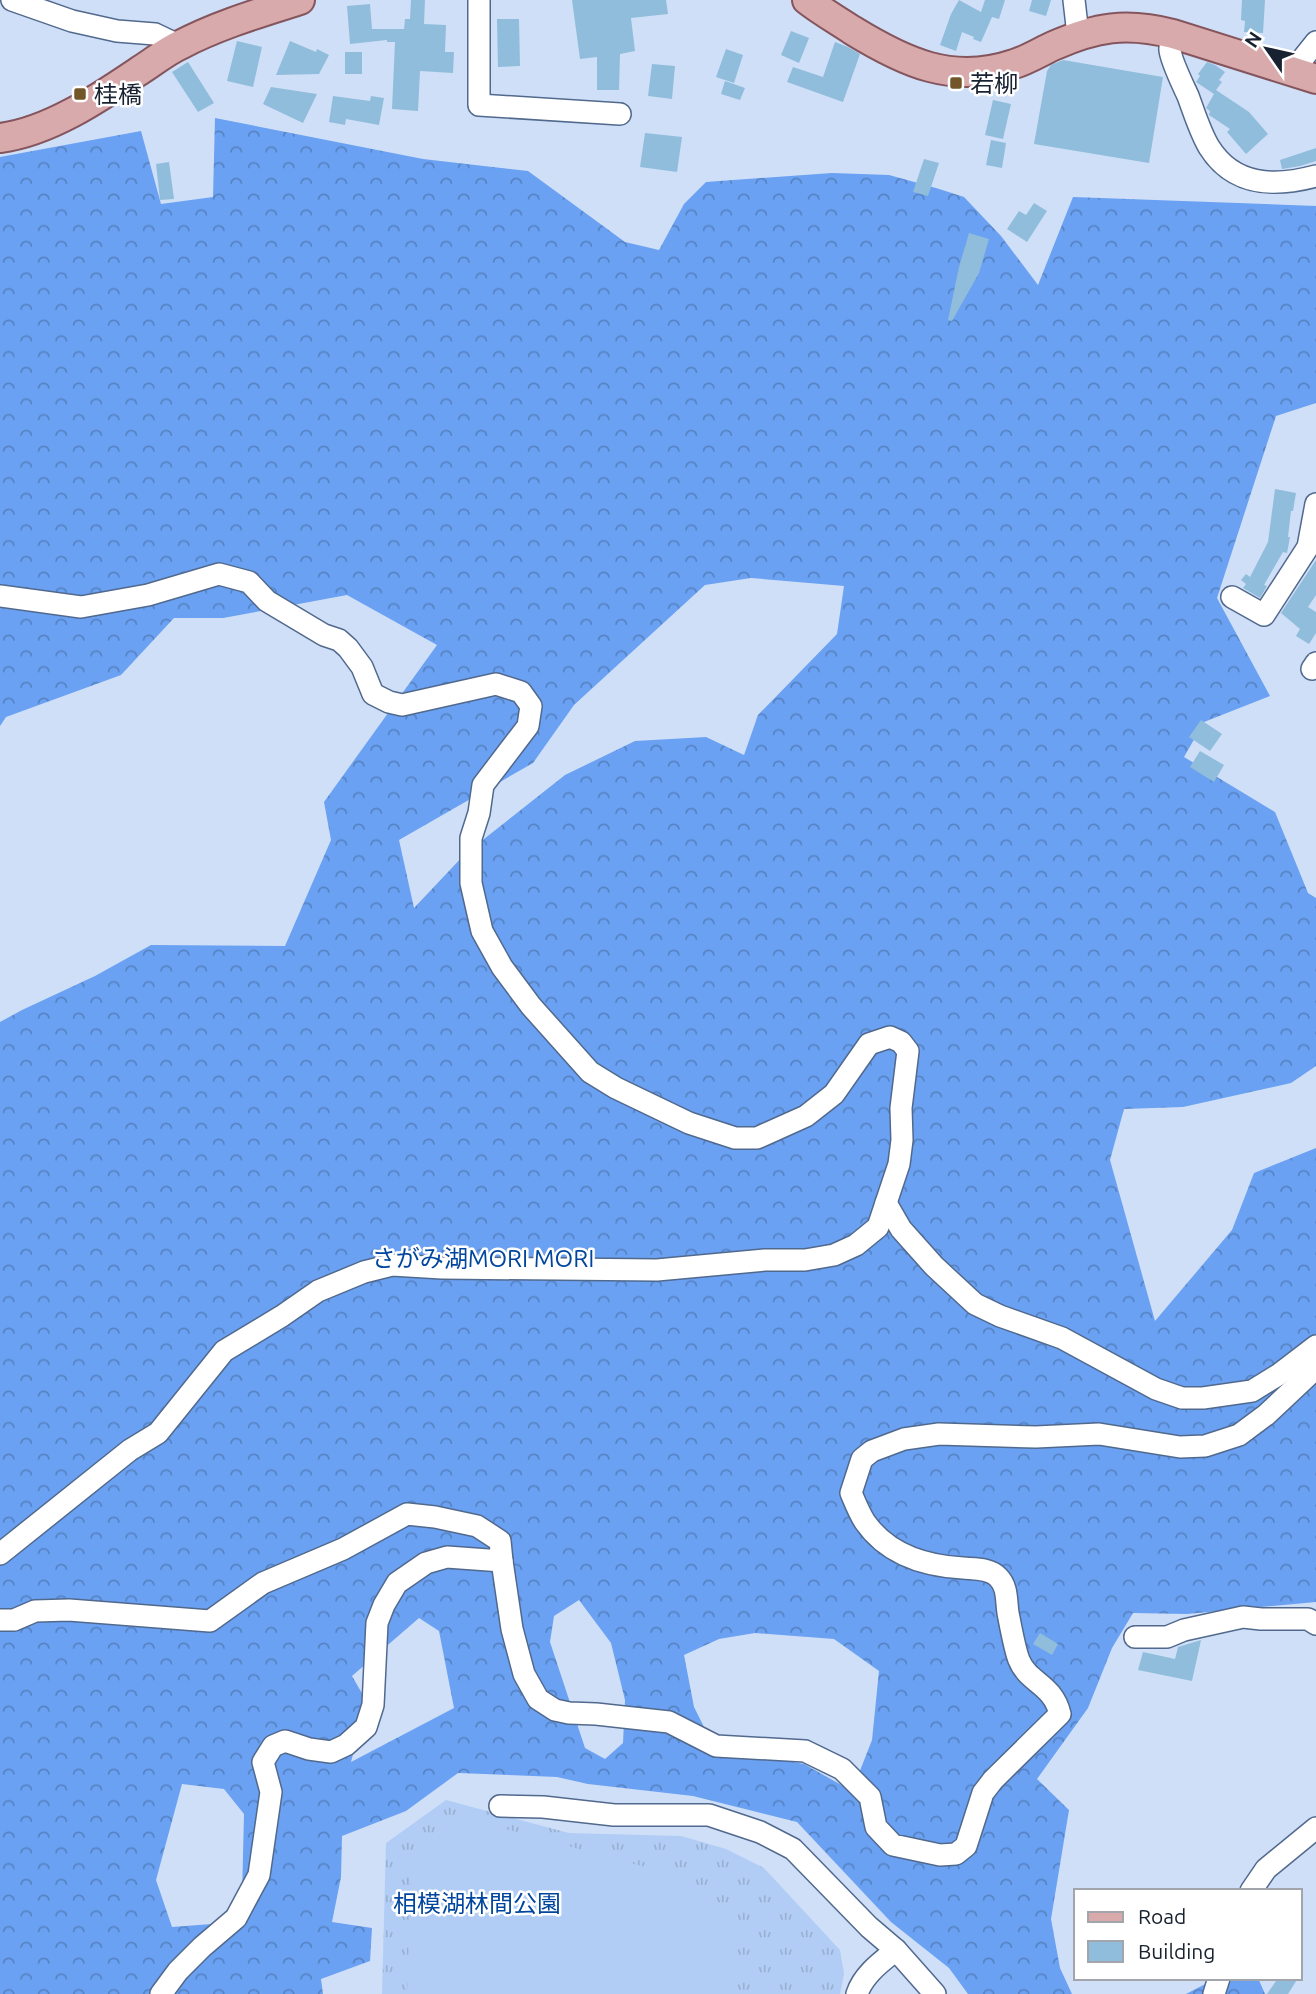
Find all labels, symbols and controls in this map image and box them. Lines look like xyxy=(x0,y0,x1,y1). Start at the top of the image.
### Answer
north arrow xyxy=(1232,14,1302,84)
text: N xyxy=(1240,27,1266,52)
place label: 若柳 xyxy=(970,70,1018,97)
marker: 若柳 xyxy=(948,75,964,91)
place label: 桂橋 xyxy=(94,81,142,108)
marker: 桂橋 xyxy=(72,86,88,102)
park label: さがみ湖MORI MORI xyxy=(372,1245,594,1272)
legend xyxy=(1074,1889,1302,1980)
park label: 相模湖林間公園 xyxy=(393,1890,561,1917)
text: Road xyxy=(1138,1904,1186,1928)
text: Building xyxy=(1138,1939,1215,1963)

